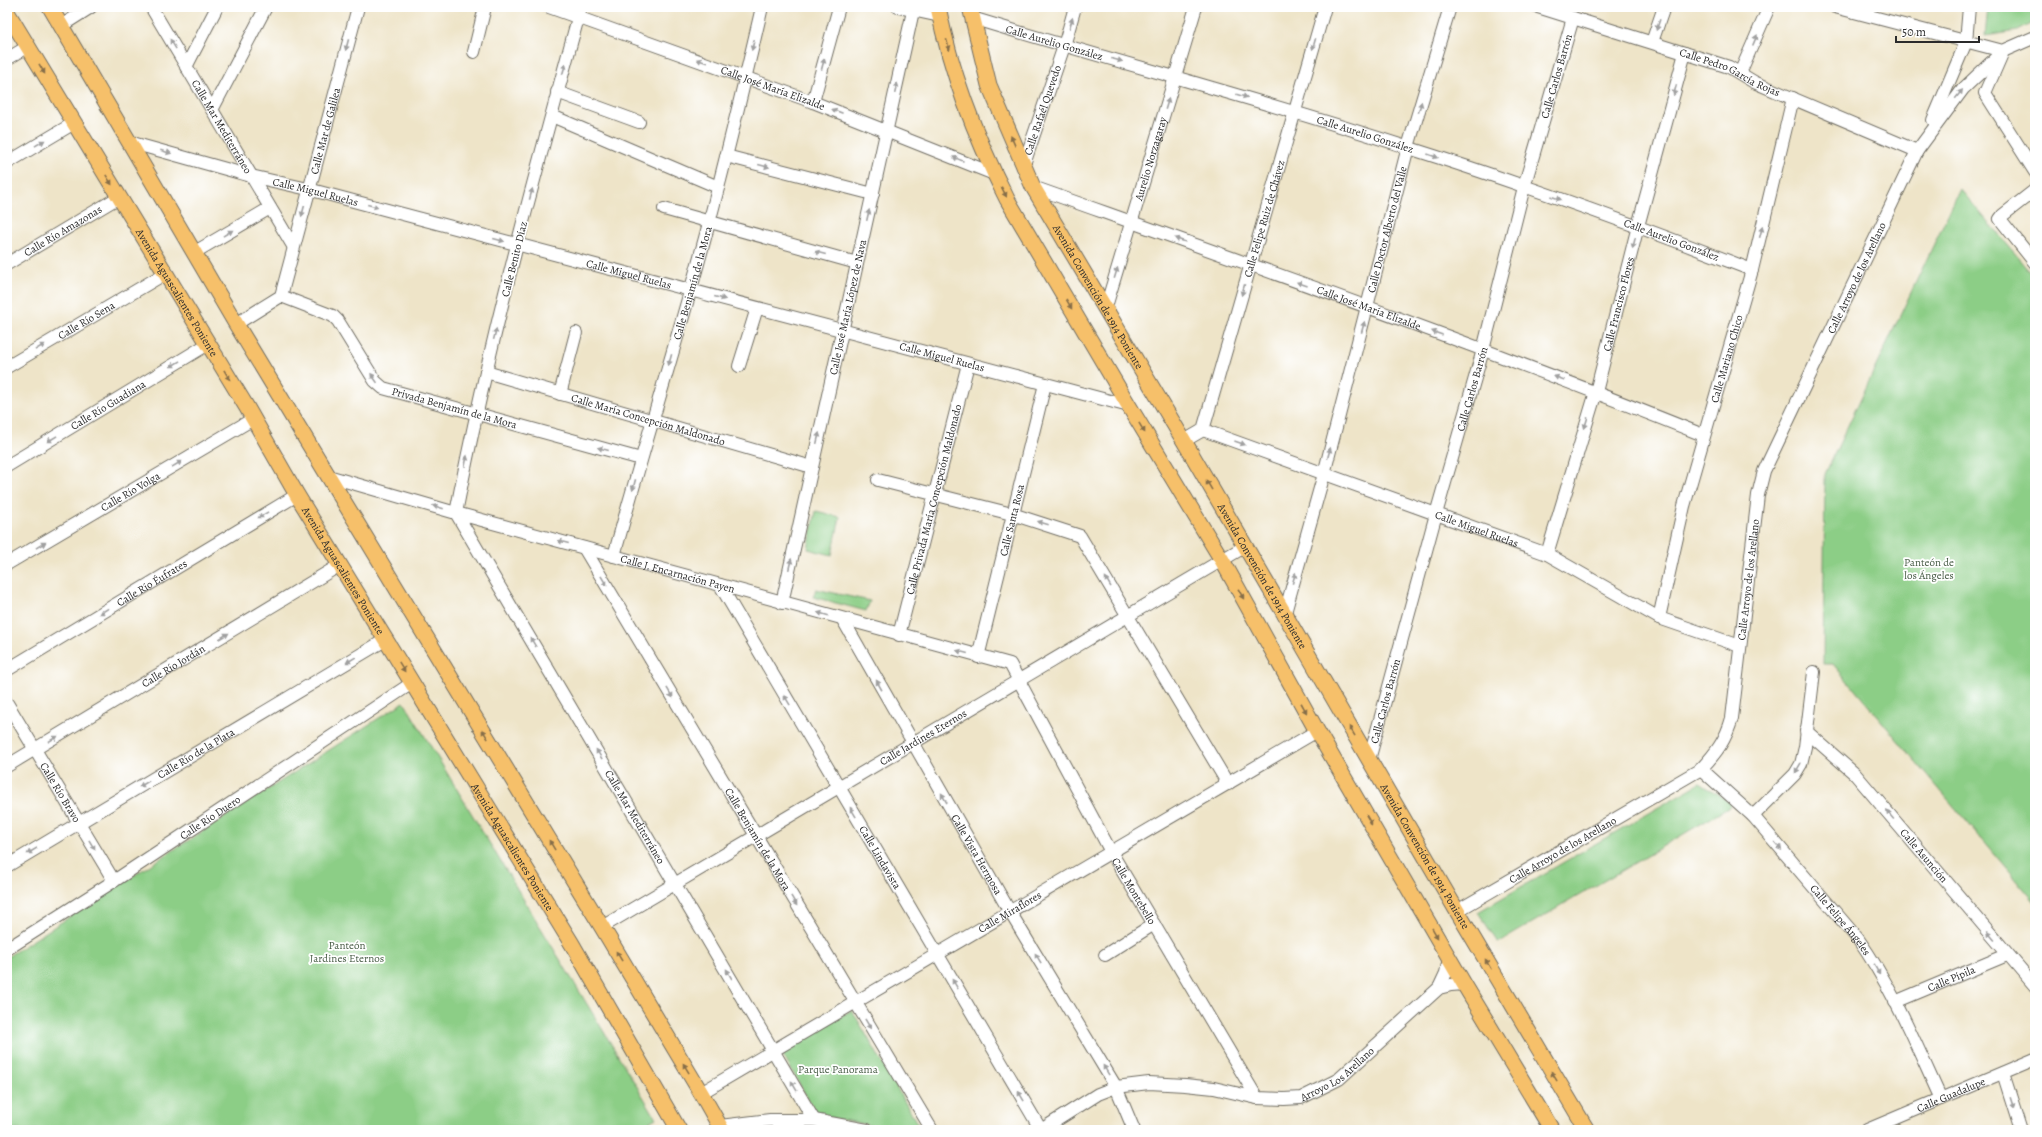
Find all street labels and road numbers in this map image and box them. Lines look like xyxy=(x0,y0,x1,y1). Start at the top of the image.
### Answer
street label: Calle Aurelio González xyxy=(1004,22,1105,64)
street label: Calle Carlos Barrón xyxy=(1537,32,1576,120)
street label: Calle Pedro García Rojas xyxy=(1677,45,1782,100)
street label: Calle José María Elizalde xyxy=(719,62,827,114)
street label: Calle Rafaél Quevedo xyxy=(1020,63,1065,157)
street label: Calle Mar Mediterráneo xyxy=(188,77,256,177)
street label: Calle Mar de Galilea xyxy=(307,85,344,176)
street label: Calle Aurelio González xyxy=(1315,112,1415,157)
street label: Aurelio Norzagaray xyxy=(1131,115,1171,203)
street label: Calle Felipe Ruiz de Chávez xyxy=(1240,158,1288,279)
street label: Calle Doctor Alberto del Valle xyxy=(1364,165,1411,294)
street label: Calle Miguel Ruelas xyxy=(271,174,360,210)
street label: Calle Río Amazonas xyxy=(21,202,105,260)
street label: Calle Aurelio González xyxy=(1622,215,1721,265)
street label: Calle Arroyo de los Arellano xyxy=(1824,219,1890,336)
street label: Calle Benito Díaz xyxy=(498,220,531,298)
street label: Avenida Convención de 1914 Poniente xyxy=(1048,221,1147,372)
street label: Calle Benjamín de la Mora xyxy=(670,224,716,342)
street label: Avenida Aguascalientes Poniente xyxy=(132,225,221,360)
street label: Calle José María López de Nava xyxy=(826,237,870,376)
street label: Calle Francisco Flores xyxy=(1600,255,1638,353)
street label: Calle Miguel Ruelas xyxy=(584,256,673,293)
street label: Calle José María Elizalde xyxy=(1315,282,1423,334)
street label: Calle Río Sena xyxy=(55,298,118,343)
street label: Calle Mariano Chico xyxy=(1707,313,1747,405)
street label: Calle Miguel Ruelas xyxy=(898,339,986,376)
street label: Calle Carlos Barrón xyxy=(1453,345,1492,433)
street label: Calle Río Guadiana xyxy=(68,376,149,434)
street label: Privada Benjamín de la Mora xyxy=(390,384,519,433)
street label: Calle María Concepción Maldonado xyxy=(569,390,727,449)
street label: Calle Privada María Concepción Maldonado xyxy=(903,402,966,596)
street label: Calle Río Volga xyxy=(98,468,164,515)
street label: Calle Santa Rosa xyxy=(996,482,1028,558)
street label: Avenida Convención de 1914 Poniente xyxy=(1213,500,1310,652)
street label: Avenida Aguascalientes Poniente xyxy=(297,503,388,638)
street label: Calle Miguel Ruelas xyxy=(1433,507,1520,551)
street label: Calle Arroyo de los Arellano xyxy=(1734,518,1763,641)
street label: Calle J. Encarnación Payen xyxy=(619,551,736,597)
street label: Calle Río Éufrates xyxy=(114,556,190,610)
street label: Calle Río Jordán xyxy=(139,641,208,691)
street label: Calle Carlos Barrón xyxy=(1367,657,1404,745)
street label: Calle Jardines Eternos xyxy=(877,706,970,769)
street label: Calle Río de la Plata xyxy=(155,724,238,782)
street label: Calle Río Bravo xyxy=(36,760,84,826)
street label: Calle Mar Mediterráneo xyxy=(601,767,669,867)
street label: Avenida Aguascalientes Poniente xyxy=(467,780,557,914)
street label: Avenida Convención de 1914 Poniente xyxy=(1376,780,1473,932)
street label: Calle Benjamín de la Mora xyxy=(721,785,795,894)
street label: Calle Río Duero xyxy=(177,792,244,843)
street label: Calle Vista Hermosa xyxy=(948,811,1006,898)
street label: Calle Arroyo de los Arellano xyxy=(1506,813,1620,887)
street label: Calle Lindavista xyxy=(855,823,905,893)
street label: Calle Asunción xyxy=(1896,825,1951,886)
street label: Calle Montebello xyxy=(1108,855,1159,928)
street label: Calle Felipe Ángeles xyxy=(1807,881,1874,958)
street label: Calle Miraflores xyxy=(975,887,1044,937)
street label: Calle Pípila xyxy=(1925,962,1978,996)
street label: Arroyo Los Arellano xyxy=(1297,1043,1378,1106)
street label: Calle Guadalupe xyxy=(1914,1074,1988,1116)

